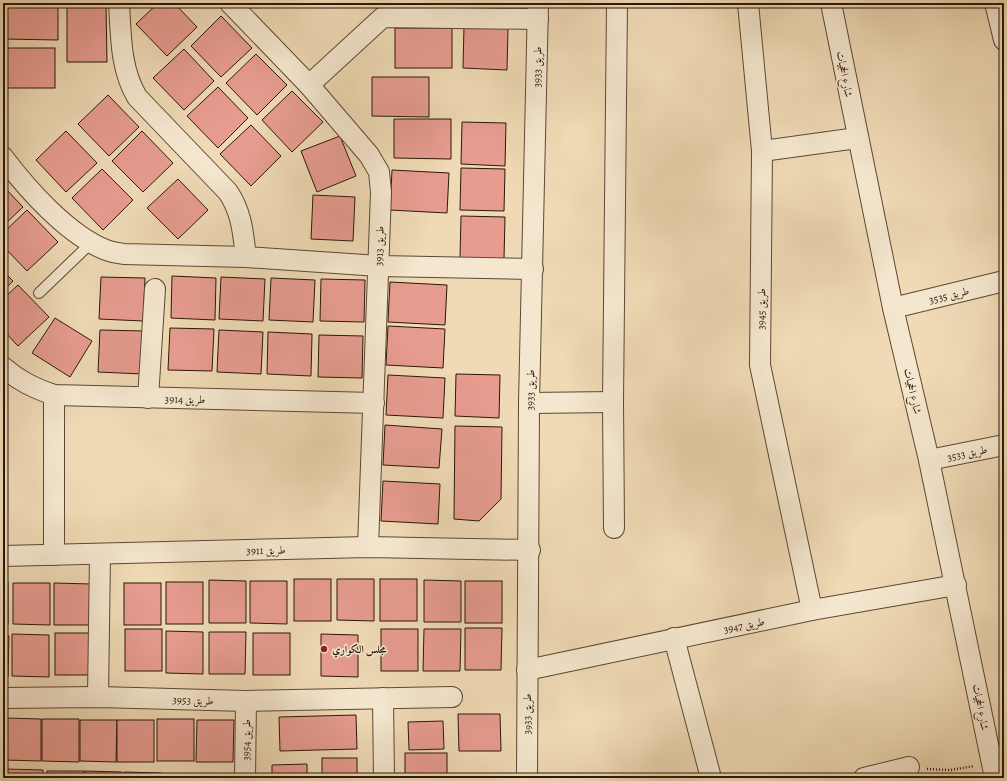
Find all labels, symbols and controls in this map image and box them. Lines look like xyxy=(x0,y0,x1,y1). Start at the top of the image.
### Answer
street label: طريق 3933 xyxy=(530,46,545,88)
street label: شارع الحجيات xyxy=(831,50,856,99)
street label: طريق 3913 xyxy=(371,226,388,266)
street label: طريق 3535 xyxy=(927,283,971,308)
street label: طريق 3945 xyxy=(754,288,769,330)
street label: شارع الحجيات xyxy=(898,367,925,416)
street label: طريق 3933 xyxy=(523,369,538,411)
street label: طريق 3914 xyxy=(165,392,205,407)
street label: طريق 3533 xyxy=(946,442,989,465)
street label: طريق 3911 xyxy=(246,543,286,558)
street label: طريق 3947 xyxy=(722,614,766,637)
place label: مجلس الكواري xyxy=(332,642,387,658)
marker: مجلس الكواري xyxy=(319,644,329,654)
street label: شارع الحجيات xyxy=(967,683,992,732)
street label: طريق 3953 xyxy=(172,692,214,709)
street label: طريق 3933 xyxy=(520,693,535,735)
street label: طريق 3954 xyxy=(239,719,254,761)

